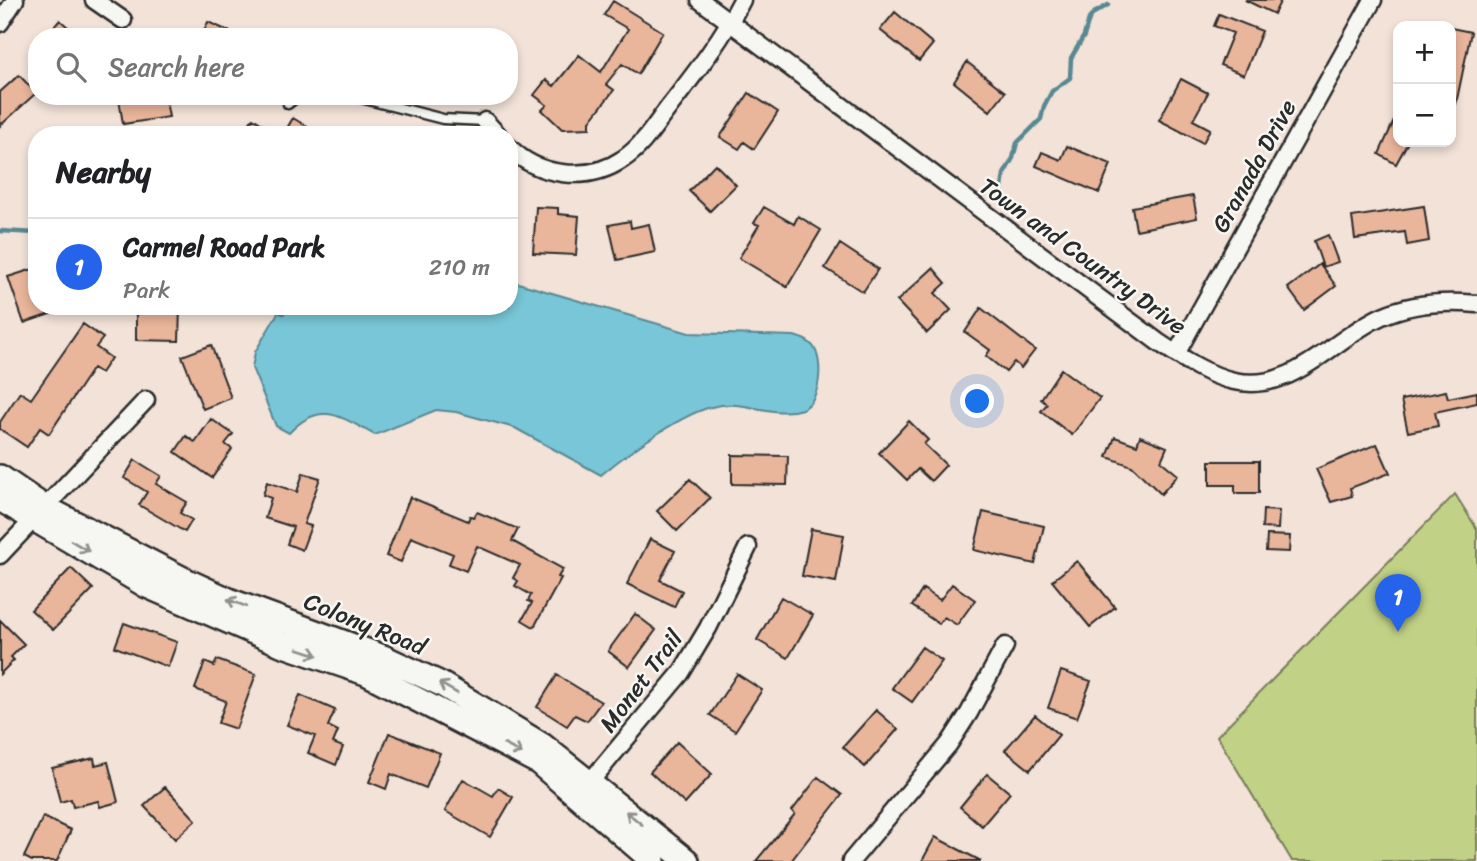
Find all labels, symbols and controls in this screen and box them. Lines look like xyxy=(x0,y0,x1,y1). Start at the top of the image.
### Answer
map controls xyxy=(1393,21,1456,147)
button: + xyxy=(1393,21,1456,84)
search box xyxy=(28,28,518,105)
text: Search here xyxy=(108,44,245,90)
icon: search xyxy=(52,48,90,86)
button: − xyxy=(1393,84,1456,147)
street label: Granada Drive xyxy=(1200,92,1308,240)
text: Nearby xyxy=(56,145,151,199)
street label: Town and Country Drive xyxy=(970,166,1196,346)
text: Carmel Road Park xyxy=(123,224,325,270)
text: 1 xyxy=(74,247,84,288)
text: 210 m xyxy=(429,247,490,288)
text: Park xyxy=(123,270,170,311)
your location xyxy=(960,384,994,418)
one-way arrow xyxy=(70,540,90,554)
pin: 1 xyxy=(1375,574,1421,632)
street label: Colony Road xyxy=(297,580,435,668)
one-way arrow xyxy=(227,595,249,608)
street label: Monet Trail xyxy=(588,619,695,742)
one-way arrow xyxy=(296,647,318,660)
one-way arrow xyxy=(438,681,458,695)
one-way arrow xyxy=(502,743,523,757)
one-way arrow xyxy=(625,810,643,826)

